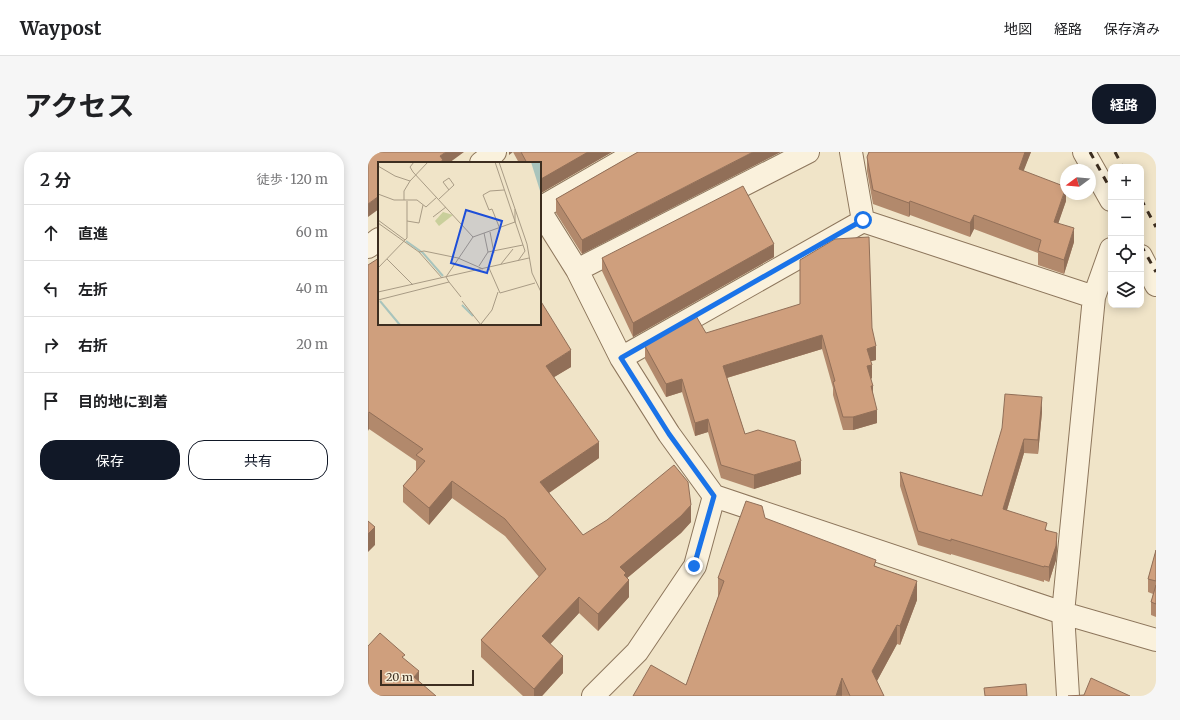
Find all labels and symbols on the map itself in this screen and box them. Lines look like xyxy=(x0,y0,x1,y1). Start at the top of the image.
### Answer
inset map xyxy=(378,162,541,325)
north arrow xyxy=(1060,164,1096,200)
route start xyxy=(854,211,872,229)
route end xyxy=(685,557,703,575)
scale bar xyxy=(380,668,474,687)

